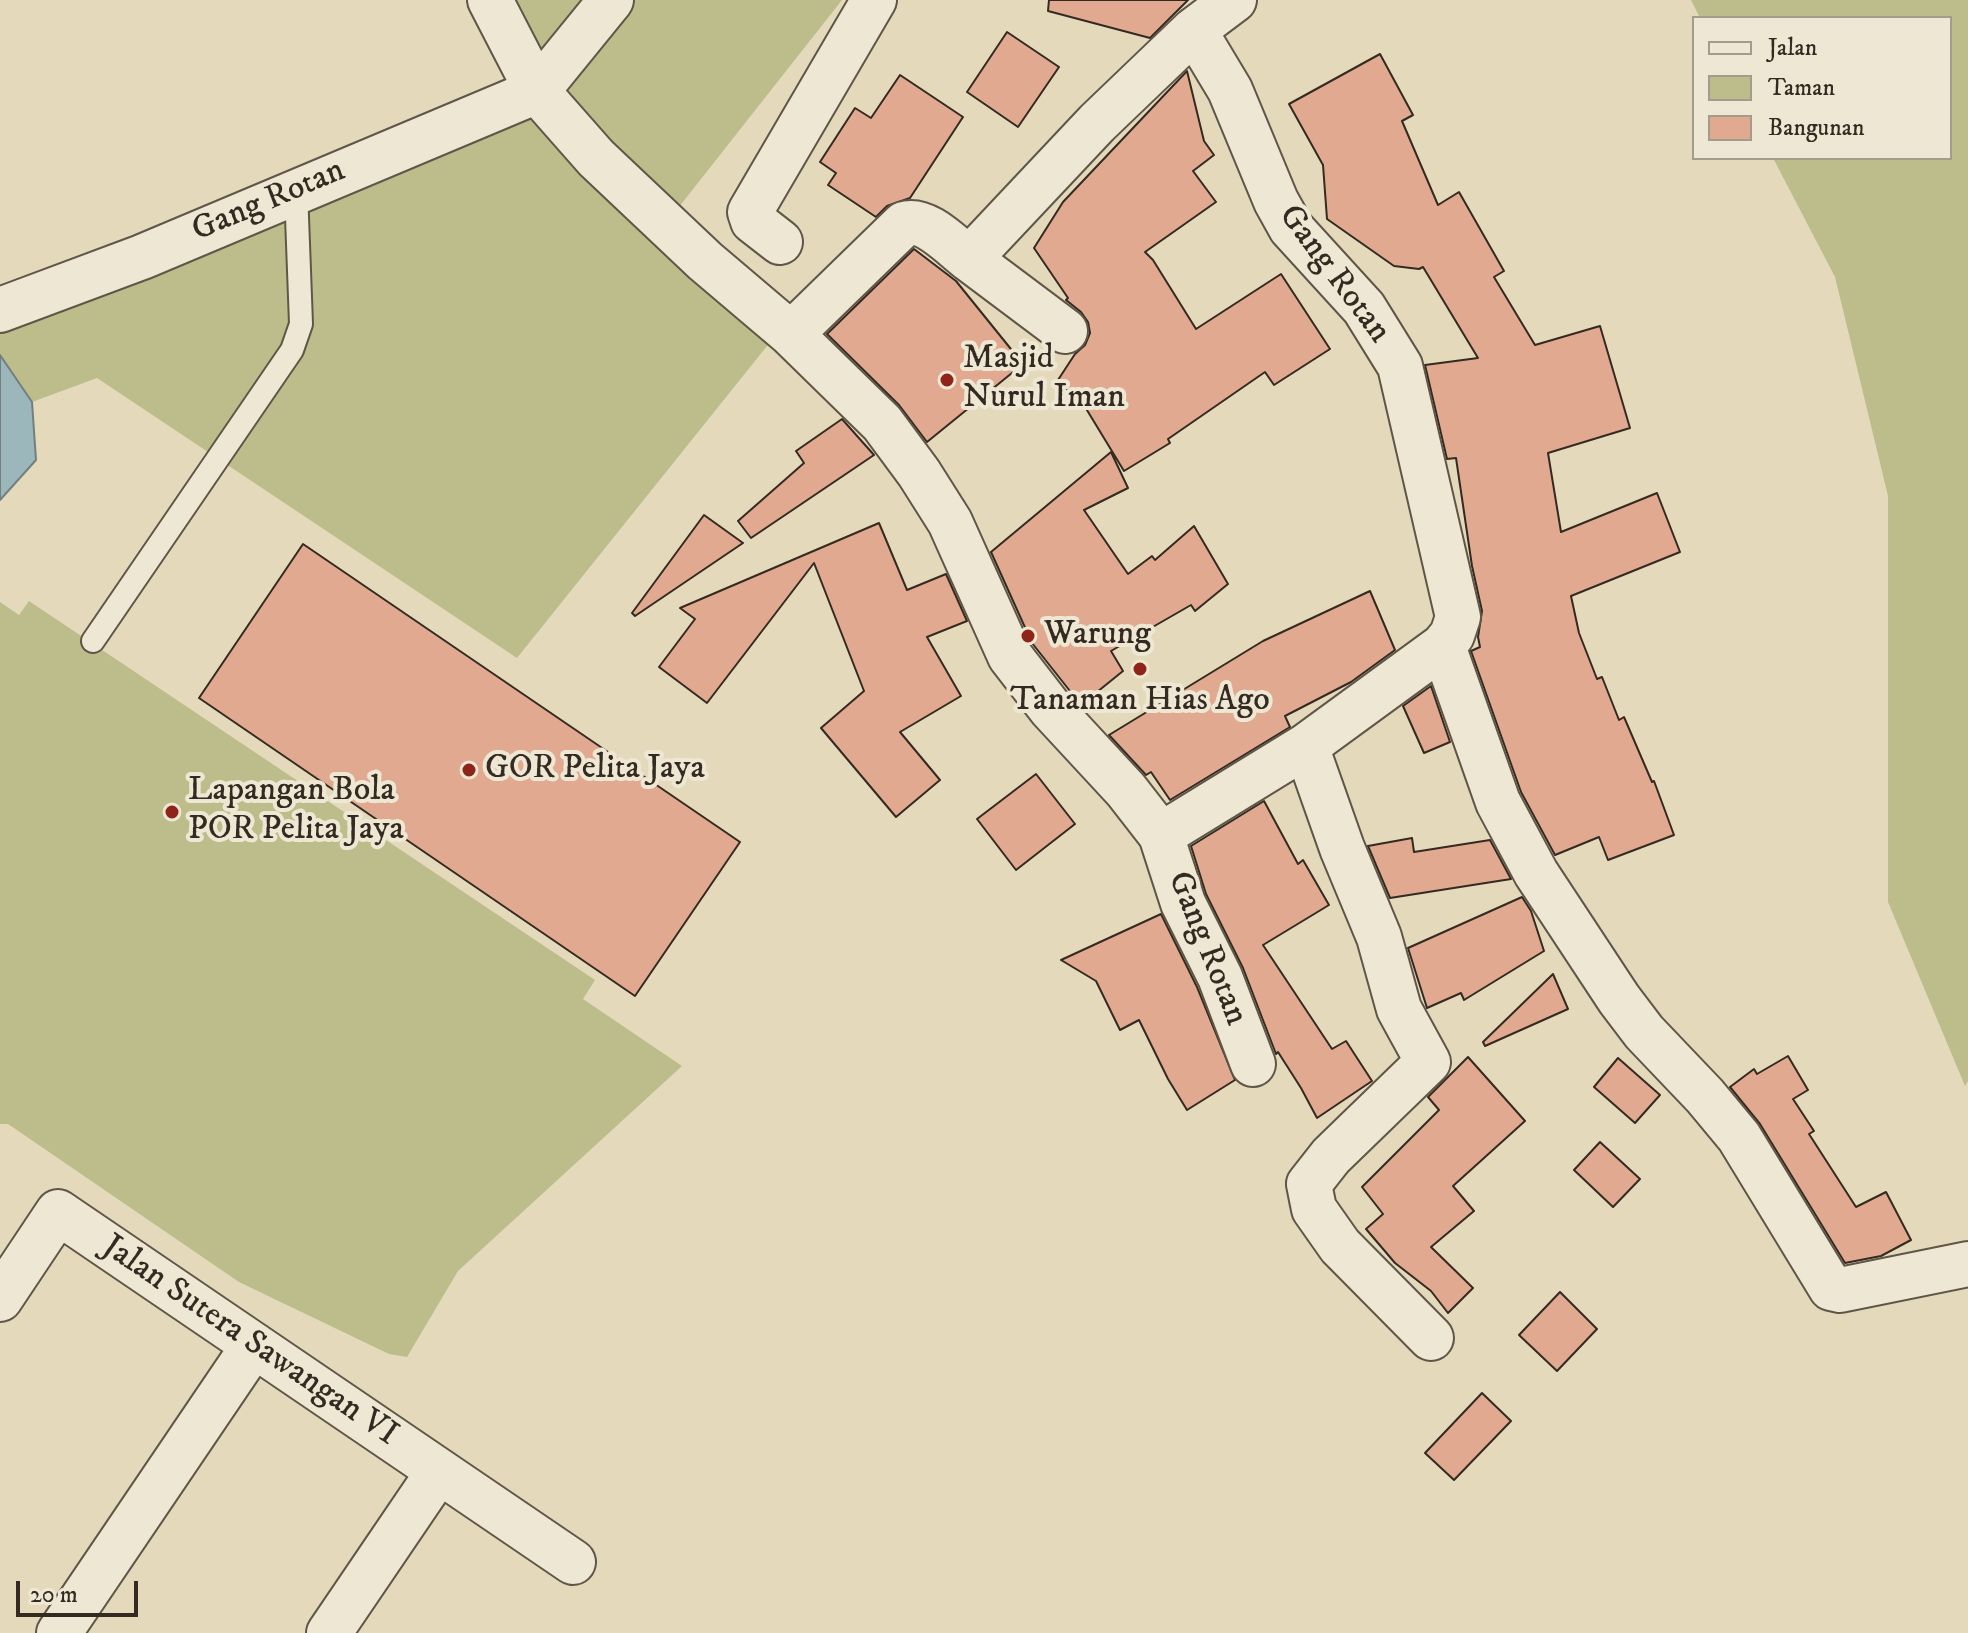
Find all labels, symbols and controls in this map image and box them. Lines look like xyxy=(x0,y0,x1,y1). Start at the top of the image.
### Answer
legend xyxy=(1692,16,1952,160)
text: Jalan xyxy=(1768,33,1817,63)
text: Taman xyxy=(1768,73,1835,103)
text: Bangunan xyxy=(1768,113,1864,143)
street label: Gang Rotan xyxy=(187,152,351,252)
street label: Gang Rotan xyxy=(1268,198,1398,352)
place label: Masjid Nurul Iman xyxy=(963,340,1125,420)
marker: Masjid Nurul Iman xyxy=(938,371,956,389)
place label: Warung xyxy=(1044,616,1151,656)
marker: Warung xyxy=(1019,627,1037,645)
marker: Tanaman Hias Ago xyxy=(1131,660,1149,678)
place label: Tanaman Hias Ago xyxy=(1010,682,1270,722)
place label: GOR Pelita Jaya xyxy=(485,750,705,790)
marker: GOR Pelita Jaya xyxy=(460,761,478,779)
place label: Lapangan Bola POR Pelita Jaya xyxy=(188,772,404,852)
marker: Lapangan Bola POR Pelita Jaya xyxy=(163,803,181,821)
street label: Gang Rotan xyxy=(1157,866,1255,1032)
street label: Jalan Sutera Sawangan VI xyxy=(93,1228,405,1456)
scale bar xyxy=(20,1565,142,1615)
text: 20 m xyxy=(30,1580,78,1610)

